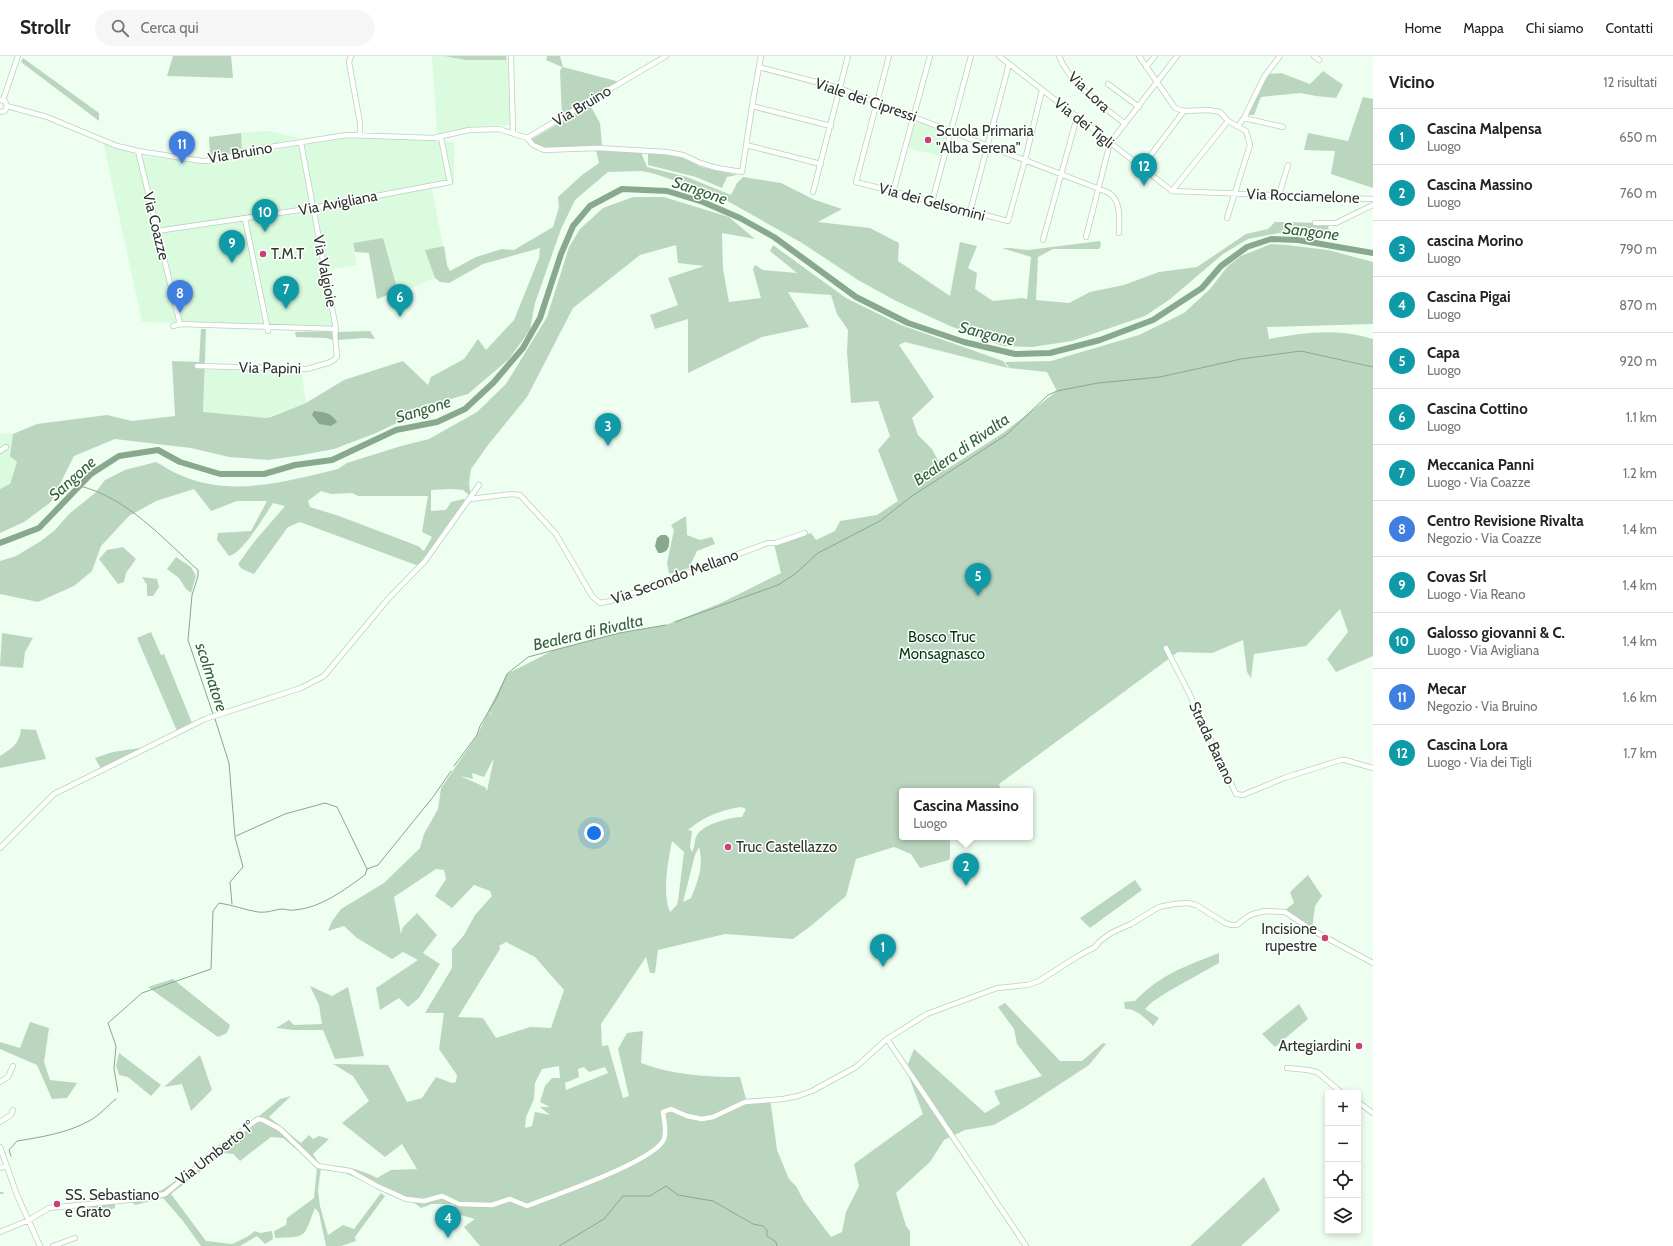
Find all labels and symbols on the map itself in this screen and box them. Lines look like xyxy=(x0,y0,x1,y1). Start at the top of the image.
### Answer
street label: Via Lora xyxy=(1064,68,1114,117)
street label: Viale dei Cipressi xyxy=(813,74,919,126)
street label: Via Bruino xyxy=(550,82,614,130)
street label: Via dei Tigli xyxy=(1050,94,1118,152)
place label: Scuola Primaria "Alba Serena" xyxy=(936,122,1034,157)
pin: 11 xyxy=(169,131,195,164)
marker: Scuola Primaria "Alba Serena" xyxy=(923,135,933,145)
street label: Via Bruino xyxy=(207,139,273,167)
pin: 12 xyxy=(1131,153,1157,186)
water label: Sangone xyxy=(670,172,730,209)
street label: Via dei Gelsomini xyxy=(877,179,987,225)
street label: Via Rocciamelone xyxy=(1246,185,1360,207)
street label: Via Avigliana xyxy=(297,186,380,219)
street label: Via Coazze xyxy=(139,190,173,262)
pin: 10 xyxy=(252,199,278,232)
water label: Sangone xyxy=(1282,219,1340,244)
pin: 9 xyxy=(219,230,245,263)
street label: Via Valgioie xyxy=(309,233,341,309)
place label: T.M.T xyxy=(271,245,304,263)
marker: T.M.T xyxy=(258,249,268,259)
pin: 7 xyxy=(273,276,299,309)
pin: 8 xyxy=(167,280,193,313)
pin: 6 xyxy=(387,284,413,317)
water label: Sangone xyxy=(957,317,1017,350)
street label: Via Papini xyxy=(239,358,301,378)
water label: Sangone xyxy=(393,392,453,427)
water label: Bealera di Rivalta xyxy=(910,409,1013,489)
pin: 3 xyxy=(595,413,621,446)
water label: Sangone xyxy=(45,452,100,504)
street label: Via Secondo Mellano xyxy=(609,546,741,608)
pin: 5 xyxy=(965,563,991,596)
water label: Bealera di Rivalta xyxy=(531,611,645,654)
park label: Bosco Truc Monsagnasco xyxy=(899,628,985,663)
water label: scolmatore xyxy=(191,639,232,714)
street label: Strada Barano xyxy=(1185,699,1239,787)
your location xyxy=(584,823,604,843)
place label: Truc Castellazzo xyxy=(736,838,837,856)
marker: Truc Castellazzo xyxy=(723,842,733,852)
pin: 2 xyxy=(953,853,979,886)
place label: Incisione rupestre xyxy=(1261,920,1317,955)
marker: Incisione rupestre xyxy=(1320,933,1330,943)
pin: 1 xyxy=(870,934,896,967)
place label: Artegiardini xyxy=(1279,1037,1351,1055)
marker: Artegiardini xyxy=(1354,1041,1364,1051)
street label: Via Umberto 1° xyxy=(172,1117,258,1189)
place label: SS. Sebastiano e Grato xyxy=(65,1186,159,1221)
marker: SS. Sebastiano e Grato xyxy=(52,1199,62,1209)
pin: 4 xyxy=(435,1205,461,1238)

